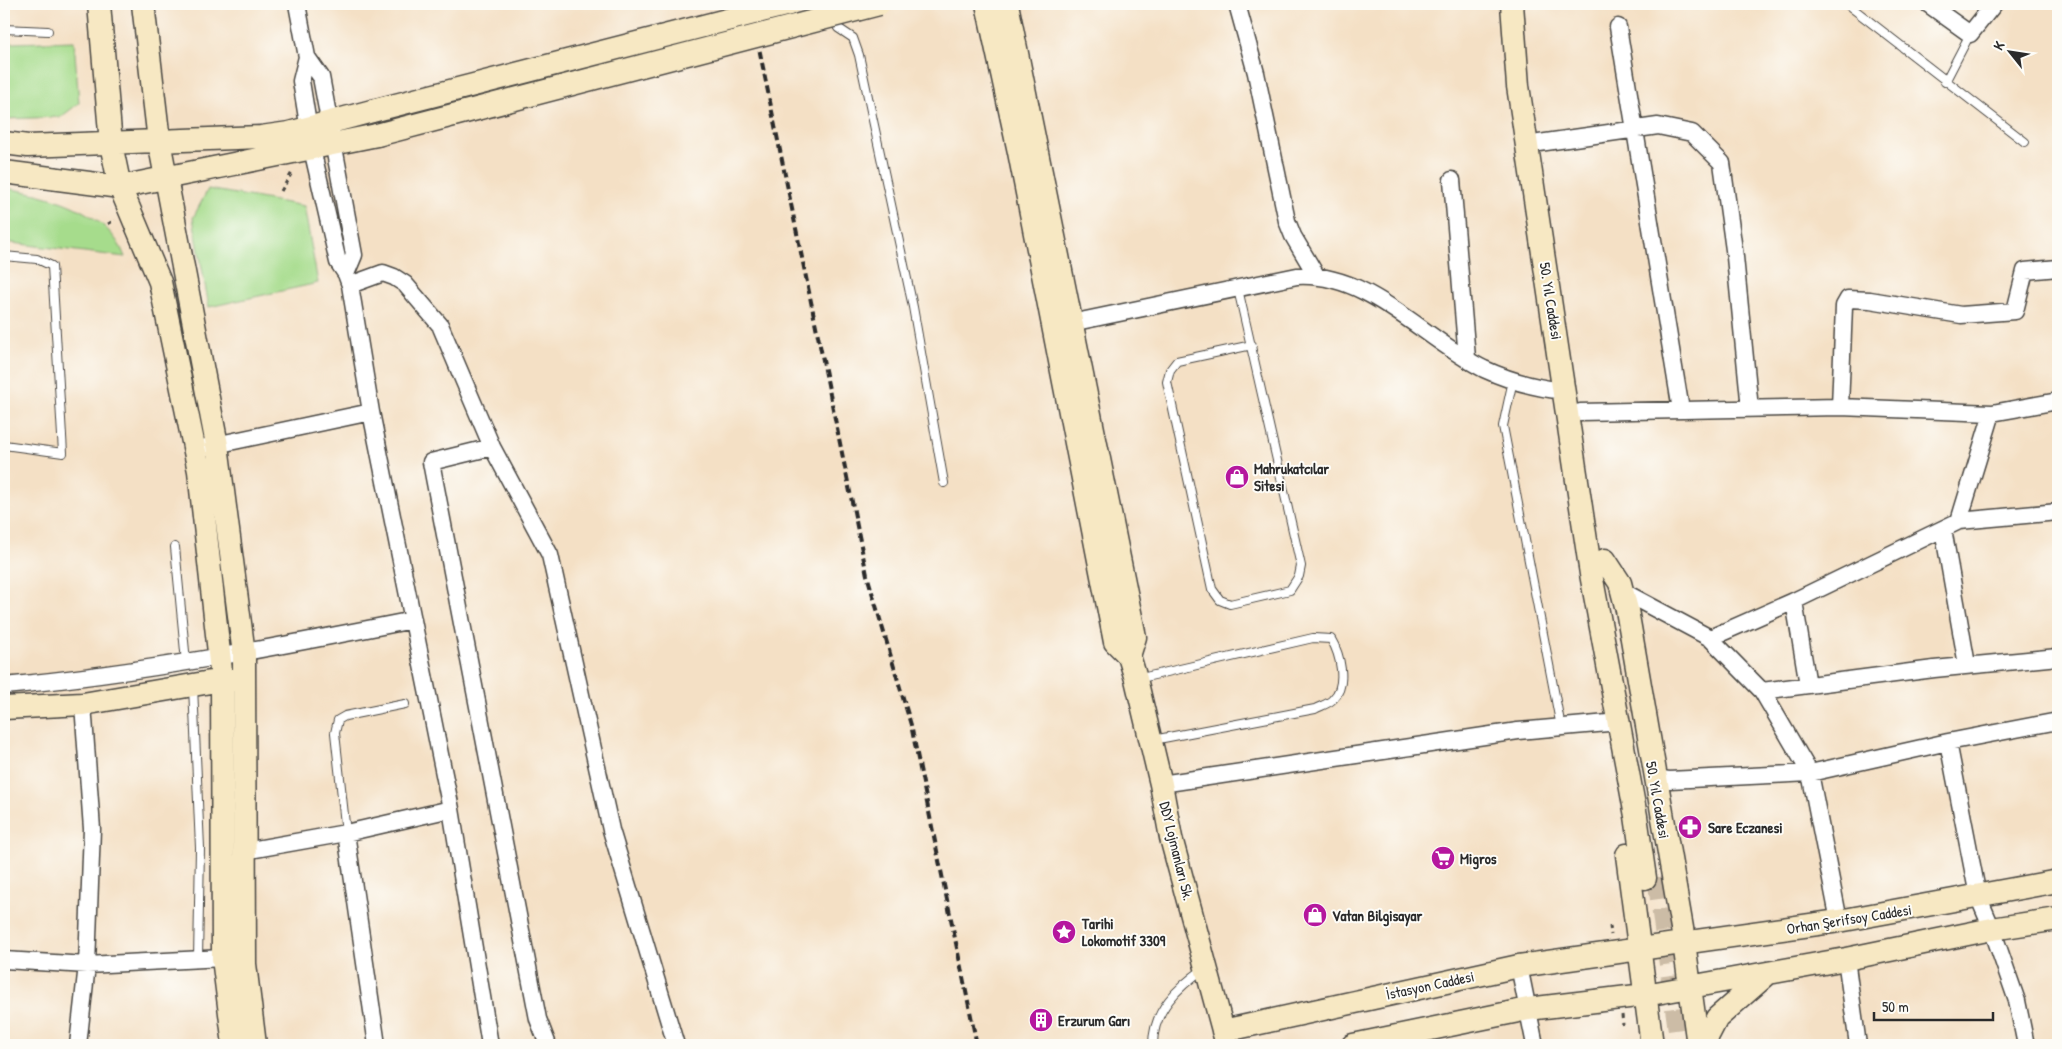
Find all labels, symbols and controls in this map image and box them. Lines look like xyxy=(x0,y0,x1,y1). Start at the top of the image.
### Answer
north arrow xyxy=(1984,28,2034,78)
text: K xyxy=(1988,37,2009,53)
street label: 50. Yıl Caddesi xyxy=(1535,261,1567,341)
place label: Mahrukatcılar Sitesi xyxy=(1254,458,1329,496)
shop icon: Mahrukatcılar Sitesi xyxy=(1224,464,1250,490)
street label: 50. Yıl Caddesi xyxy=(1641,760,1675,840)
street label: DDY Lojmanları Sk. xyxy=(1155,799,1199,903)
pharmacy icon: Sare Eczanesi xyxy=(1677,814,1703,840)
place label: Sare Eczanesi xyxy=(1708,817,1783,838)
supermarket icon: Migros xyxy=(1430,845,1456,871)
place label: Migros xyxy=(1460,848,1497,870)
street label: Orhan Şerifsoy Caddesi xyxy=(1785,899,1913,939)
shop icon: Vatan Bilgisayar xyxy=(1302,902,1328,928)
place label: Vatan Bilgisayar xyxy=(1332,905,1422,927)
place label: Tarihi Lokomotif 3309 xyxy=(1081,913,1166,951)
place icon: Tarihi Lokomotif 3309 xyxy=(1051,919,1077,945)
street label: İstasyon Caddesi xyxy=(1384,965,1476,1005)
scale bar xyxy=(1874,989,1993,1021)
text: 50 m xyxy=(1882,996,1909,1017)
building icon: Erzurum Garı xyxy=(1028,1007,1054,1033)
place label: Erzurum Garı xyxy=(1058,1010,1130,1031)

